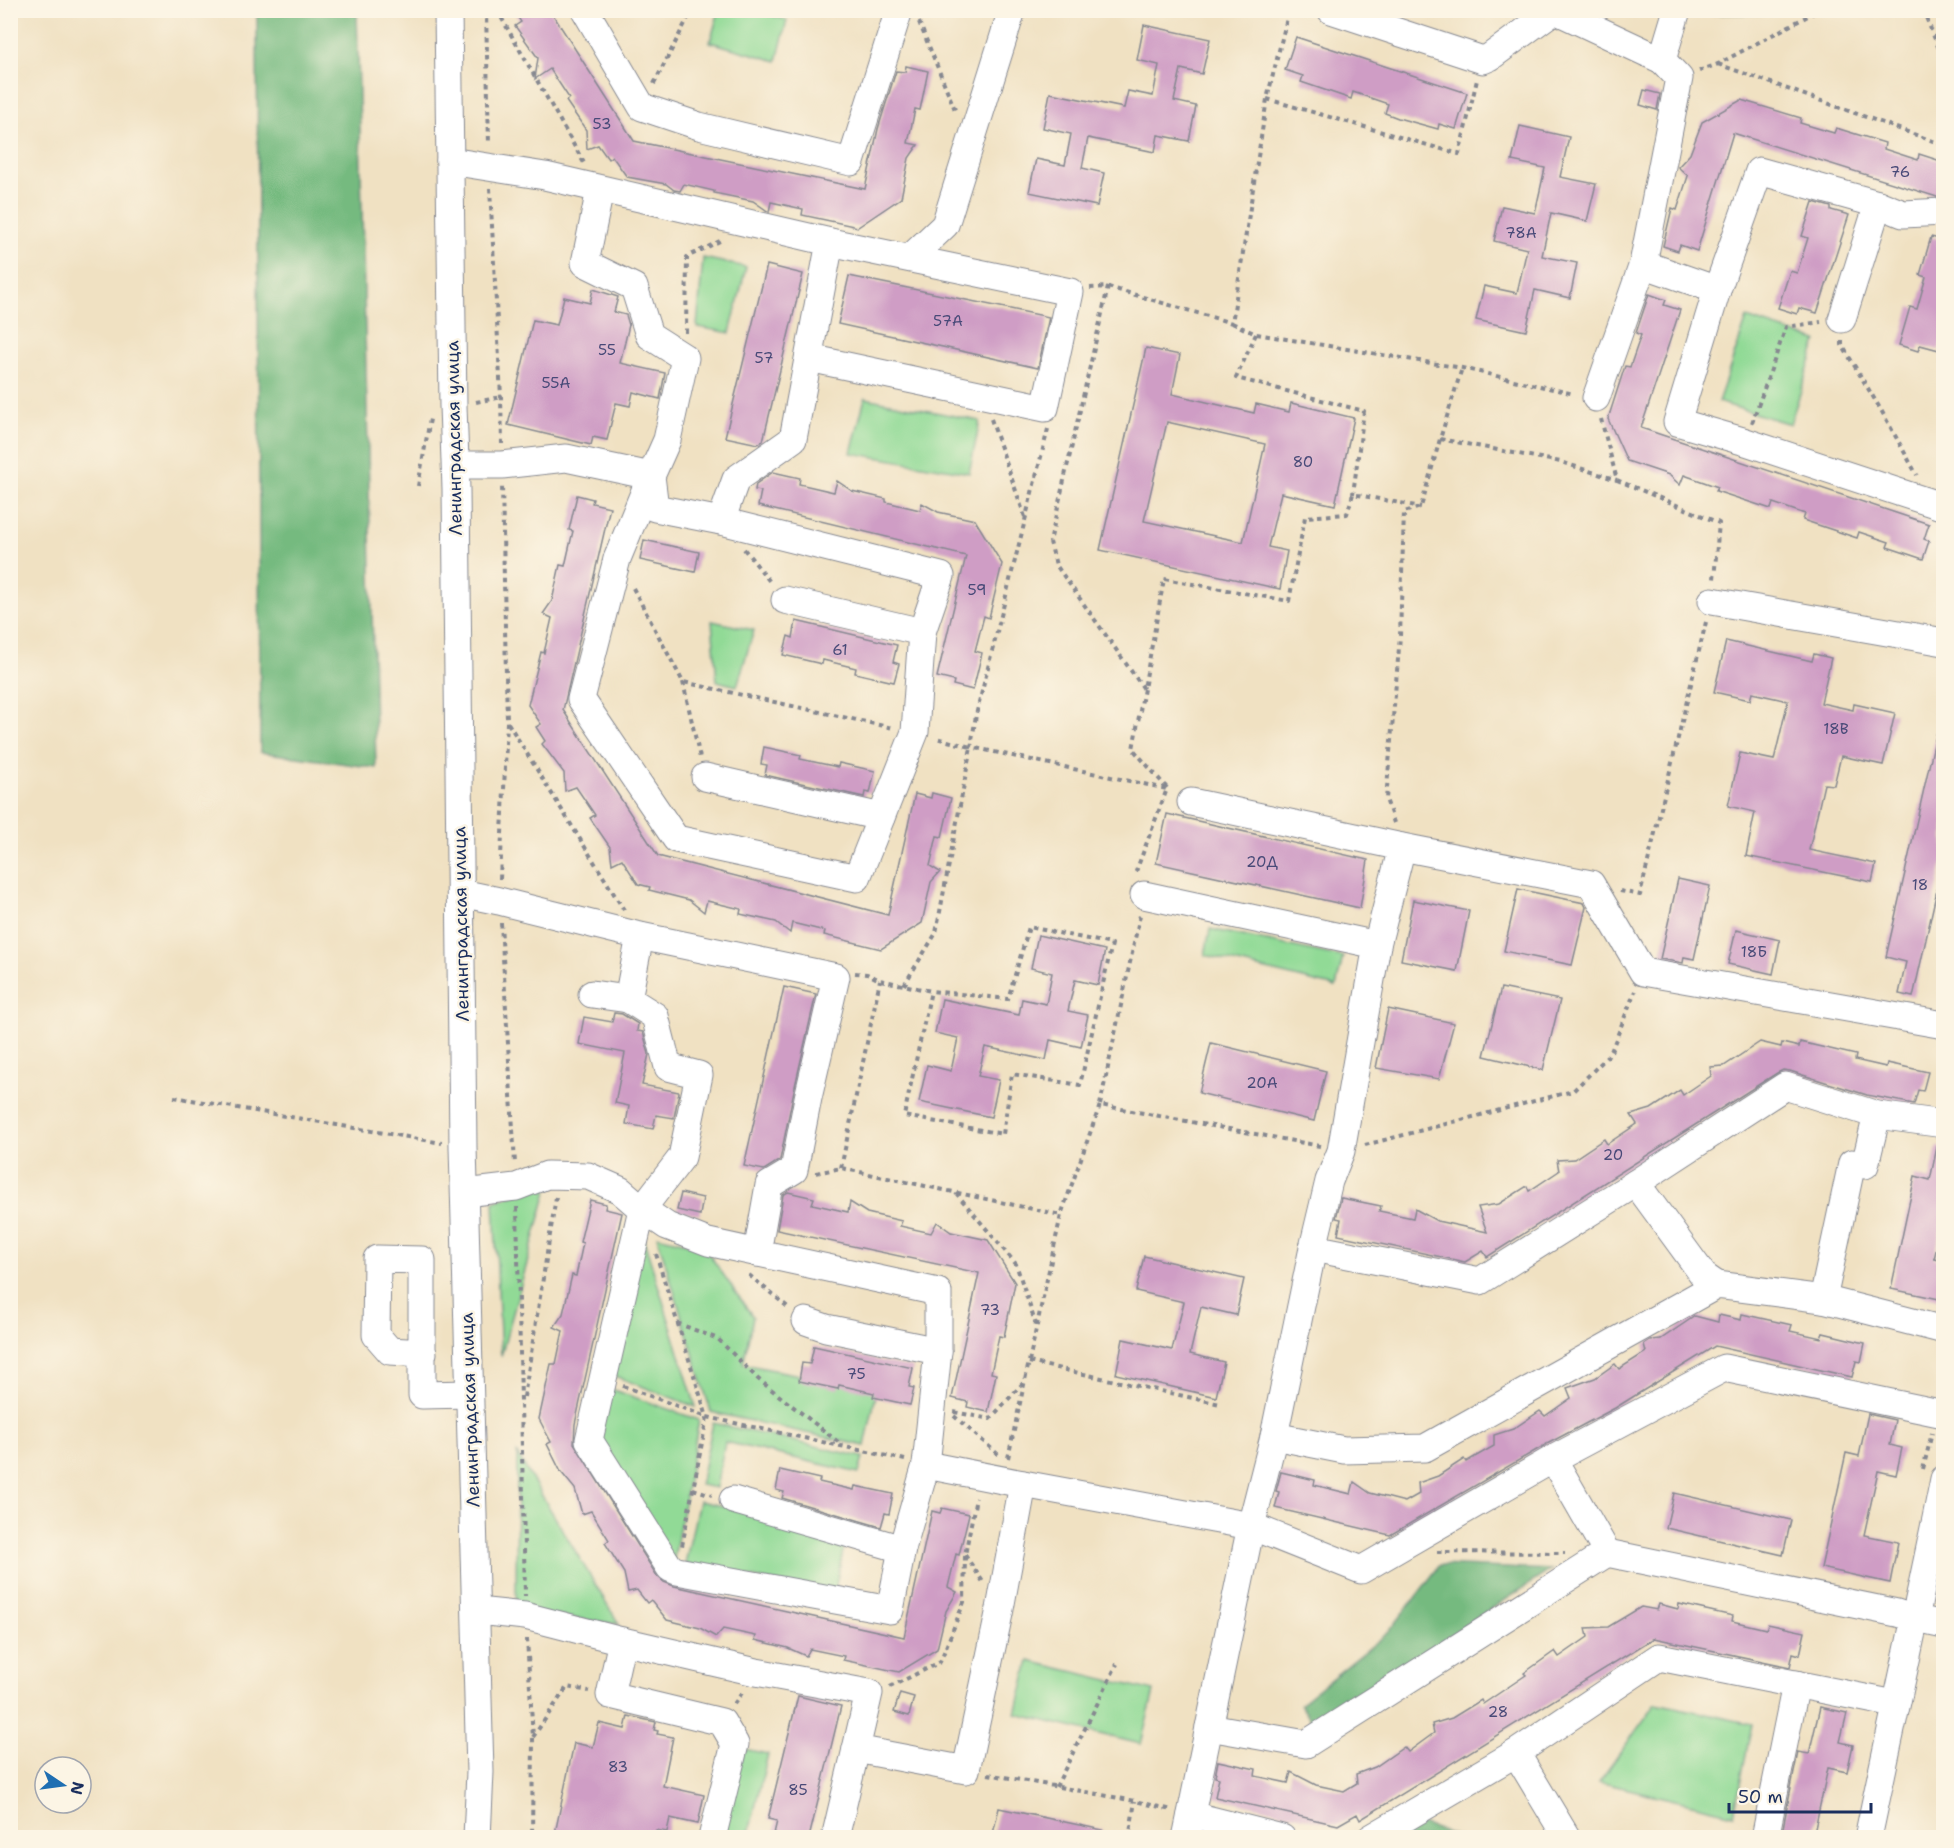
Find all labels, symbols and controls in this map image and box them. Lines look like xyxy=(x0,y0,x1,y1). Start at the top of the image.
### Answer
house number: 53 xyxy=(593,114,612,134)
house number: 76 xyxy=(1890,162,1910,182)
house number: 78А xyxy=(1505,223,1537,243)
house number: 57А xyxy=(933,311,963,331)
street label: Ленинградская улица xyxy=(440,340,468,536)
house number: 55 xyxy=(598,340,616,360)
house number: 57 xyxy=(755,348,773,368)
house number: 55А xyxy=(542,373,570,393)
house number: 80 xyxy=(1293,452,1313,472)
house number: 59 xyxy=(968,580,986,600)
house number: 61 xyxy=(832,640,848,660)
house number: 18В xyxy=(1823,719,1849,739)
street label: Ленинградская улица xyxy=(447,826,475,1022)
house number: 20Д xyxy=(1246,852,1279,872)
house number: 18 xyxy=(1912,875,1928,895)
house number: 18Б xyxy=(1741,942,1767,962)
house number: 20А xyxy=(1246,1073,1278,1093)
house number: 20 xyxy=(1603,1145,1623,1165)
house number: 73 xyxy=(980,1300,1000,1320)
street label: Ленинградская улица xyxy=(455,1312,485,1508)
house number: 75 xyxy=(846,1364,866,1384)
house number: 28 xyxy=(1488,1702,1508,1722)
north arrow xyxy=(33,1755,93,1815)
house number: 83 xyxy=(608,1757,628,1777)
scale bar xyxy=(1729,1776,1872,1814)
text: N xyxy=(65,1780,89,1797)
house number: 85 xyxy=(788,1780,808,1800)
text: 50 m xyxy=(1738,1785,1783,1809)

